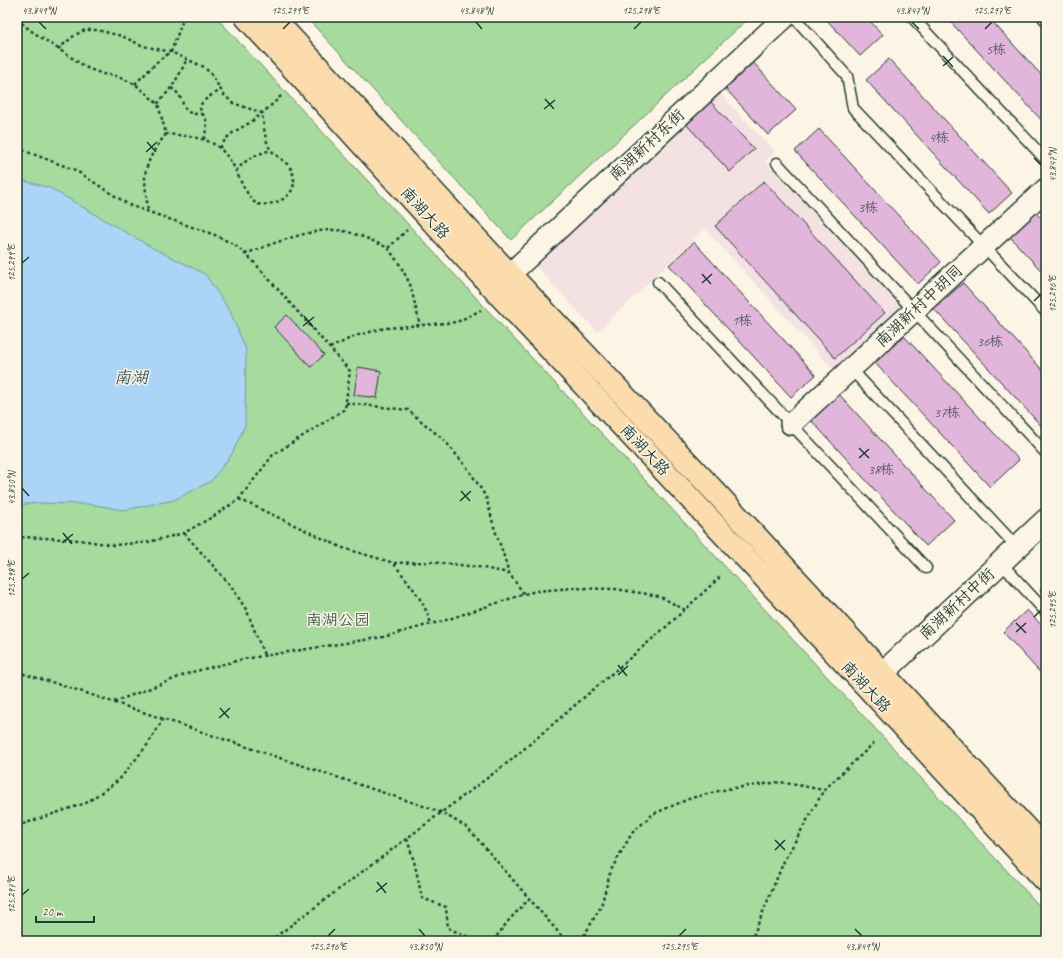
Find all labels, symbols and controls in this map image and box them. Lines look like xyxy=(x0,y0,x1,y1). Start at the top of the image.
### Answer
text: 43.849°N xyxy=(22,4,58,17)
text: 125.299°E xyxy=(271,4,310,17)
text: 43.848°N xyxy=(459,4,495,17)
text: 125.298°E xyxy=(622,4,661,17)
text: 43.847°N xyxy=(895,4,931,17)
text: 125.297°E xyxy=(973,4,1012,17)
house number: 5栋 xyxy=(986,41,1006,58)
street label: 南湖新村东街 xyxy=(605,105,689,185)
house number: 4栋 xyxy=(929,129,949,146)
text: 43.847°N xyxy=(1046,146,1059,182)
street label: 南湖大路 xyxy=(396,183,454,243)
house number: 3栋 xyxy=(858,199,878,216)
text: 125.299°E xyxy=(5,243,18,282)
street label: 南湖新村中胡同 xyxy=(871,260,967,352)
text: 125.296°E xyxy=(1046,274,1059,313)
house number: 1栋 xyxy=(732,312,752,329)
house number: 36栋 xyxy=(977,333,1003,350)
water label: 南湖 xyxy=(114,367,150,388)
house number: 37栋 xyxy=(934,404,960,421)
street label: 南湖大路 xyxy=(616,420,674,480)
house number: 38栋 xyxy=(868,461,894,478)
text: 43.850°N xyxy=(5,469,18,505)
text: 125.298°E xyxy=(5,559,18,598)
street label: 南湖新村中街 xyxy=(915,564,999,644)
text: 125.295°E xyxy=(1046,590,1059,629)
park label: 南湖公园 xyxy=(306,610,370,630)
street label: 南湖大路 xyxy=(837,657,895,717)
text: 125.297°E xyxy=(5,875,18,914)
scale bar xyxy=(36,898,94,924)
text: 20 m xyxy=(42,904,64,920)
text: 125.296°E xyxy=(309,940,348,953)
text: 43.850°N xyxy=(408,940,444,953)
text: 125.295°E xyxy=(660,940,699,953)
text: 43.849°N xyxy=(845,940,881,953)

